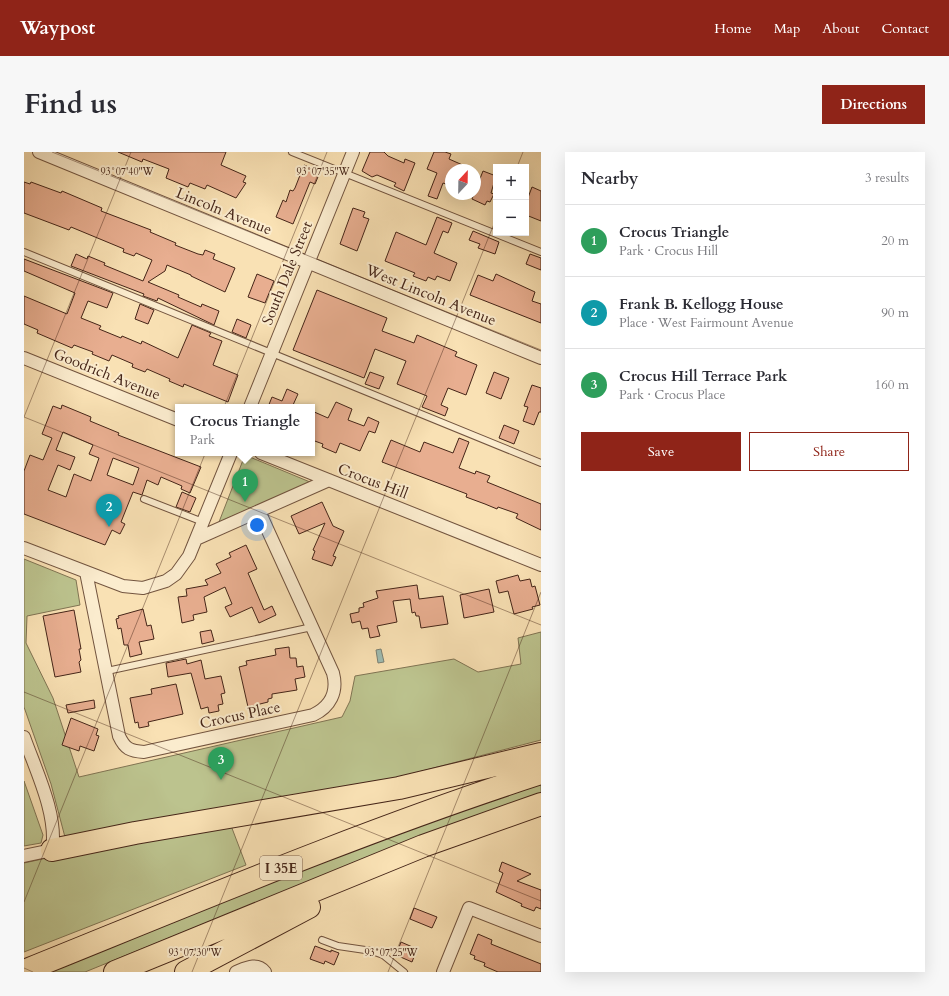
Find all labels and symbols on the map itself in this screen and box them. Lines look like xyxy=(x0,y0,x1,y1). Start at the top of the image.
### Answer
north arrow xyxy=(445,164,481,200)
text: 93°07'40"W xyxy=(100,165,155,179)
text: 93°07'35"W xyxy=(296,165,351,179)
street label: Lincoln Avenue xyxy=(173,183,275,239)
street label: South Dale Street xyxy=(257,218,317,328)
street label: West Lincoln Avenue xyxy=(362,259,499,330)
street label: Goodrich Avenue xyxy=(51,343,164,405)
street label: Crocus Hill xyxy=(335,458,411,504)
pin: 1 xyxy=(232,469,258,502)
pin: 2 xyxy=(96,494,122,527)
your location xyxy=(247,515,267,535)
street label: Crocus Place xyxy=(198,697,282,733)
pin: 3 xyxy=(208,747,234,780)
road number: I 35E xyxy=(260,856,302,880)
text: 93°07'30"W xyxy=(168,946,223,960)
text: 93°07'25"W xyxy=(364,946,419,960)

